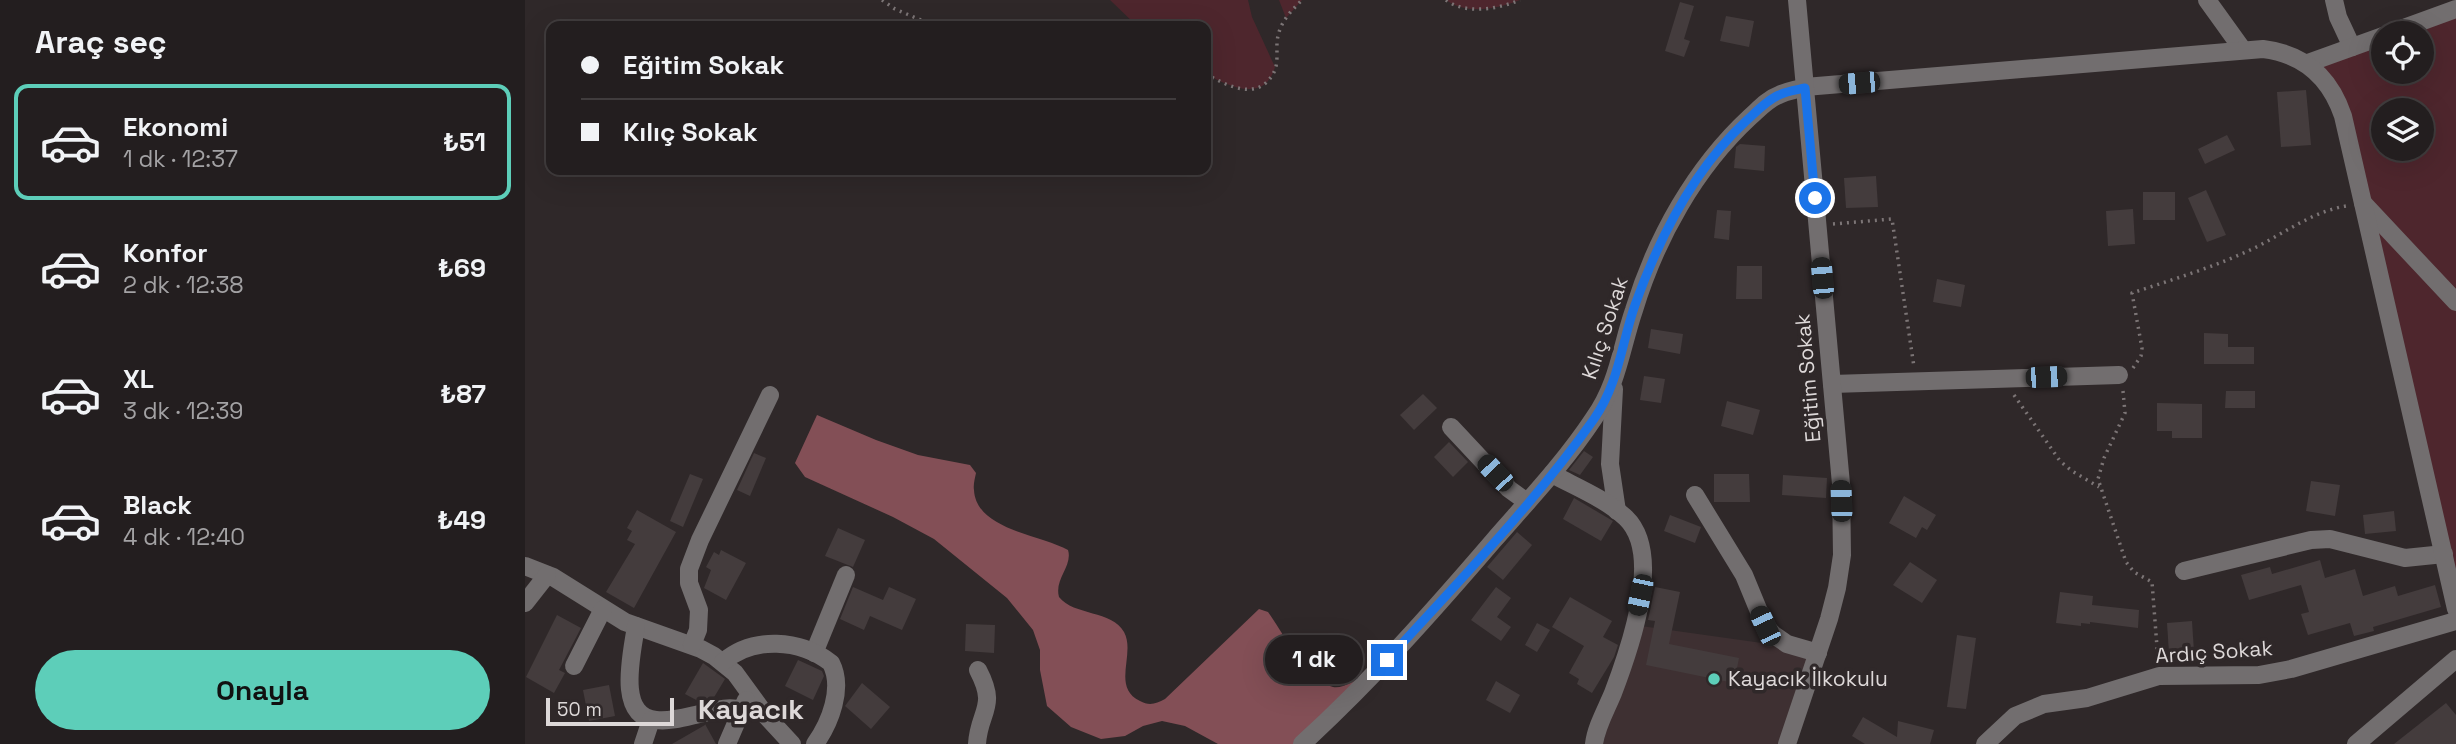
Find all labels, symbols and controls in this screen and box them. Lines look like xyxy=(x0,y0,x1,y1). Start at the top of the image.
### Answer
map controls xyxy=(2371,21,2434,161)
button: locate xyxy=(2371,21,2434,84)
text: Araç seç xyxy=(35,22,167,62)
text: Eğitim Sokak xyxy=(623,48,784,82)
car xyxy=(1838,71,1881,95)
button: layers xyxy=(2371,98,2434,161)
text: Ekonomi xyxy=(123,110,228,144)
icon: car xyxy=(39,111,102,174)
text: Kılıç Sokak xyxy=(623,115,758,149)
text: ₺51 xyxy=(443,125,486,159)
text: 1 dk · 12:37 xyxy=(123,144,238,174)
route start xyxy=(1799,182,1831,214)
text: Konfor xyxy=(123,236,208,270)
icon: car xyxy=(39,237,102,300)
text: ₺69 xyxy=(438,251,486,285)
car xyxy=(1810,256,1835,300)
text: 2 dk · 12:38 xyxy=(123,270,244,300)
street label: Kılıç Sokak xyxy=(1575,273,1634,383)
street label: Eğitim Sokak xyxy=(1788,313,1827,443)
text: XL xyxy=(123,362,154,396)
icon: car xyxy=(39,363,102,426)
car xyxy=(2025,366,2068,388)
text: ₺87 xyxy=(440,377,486,411)
text: 3 dk · 12:39 xyxy=(123,396,243,426)
car xyxy=(1473,450,1518,496)
car xyxy=(1830,480,1853,522)
text: Black xyxy=(123,488,192,522)
icon: car xyxy=(39,489,102,552)
text: ₺49 xyxy=(437,503,486,537)
text: 4 dk · 12:40 xyxy=(123,522,245,552)
car xyxy=(1626,572,1655,618)
car xyxy=(1747,603,1784,649)
street label: Ardıç Sokak xyxy=(2154,634,2274,669)
callout: 1 dk xyxy=(1265,636,1363,684)
text: 1 dk xyxy=(1292,644,1336,674)
route end xyxy=(1371,644,1403,676)
button: Onayla xyxy=(35,650,490,730)
place label: Kayacık İlkokulu xyxy=(1728,665,1888,692)
marker: Kayacık İlkokulu xyxy=(1706,671,1722,687)
district label: Kayacık xyxy=(698,691,804,727)
scale bar xyxy=(546,695,674,727)
text: 50 m xyxy=(557,697,602,722)

